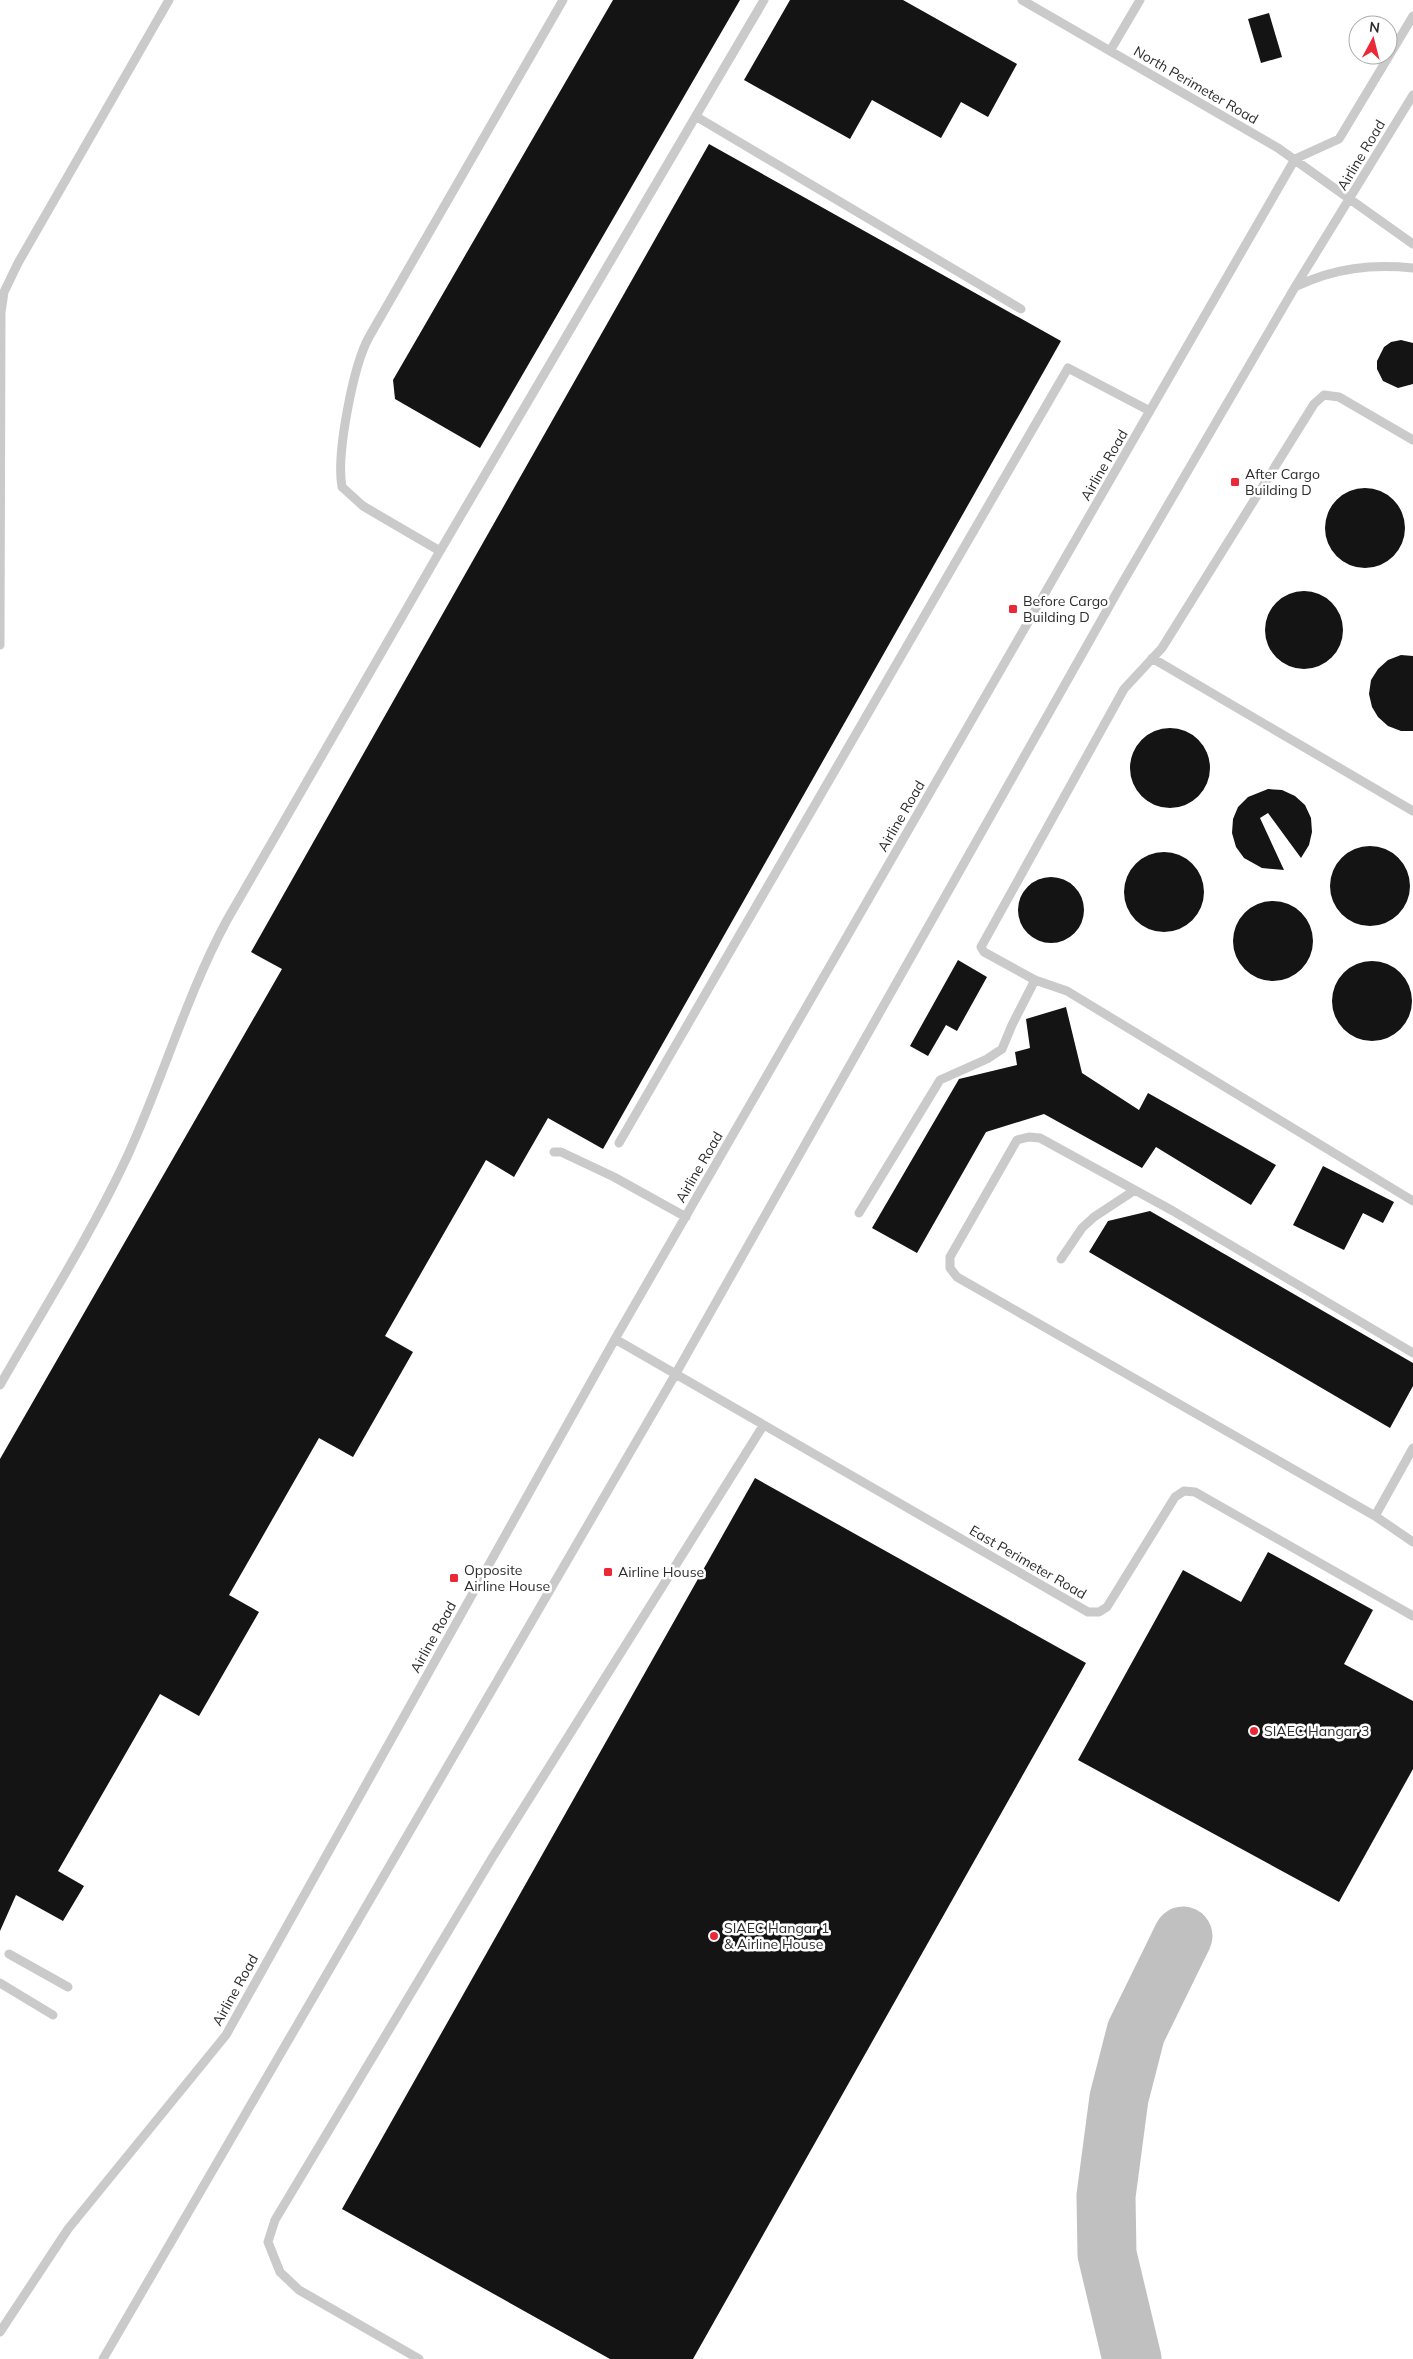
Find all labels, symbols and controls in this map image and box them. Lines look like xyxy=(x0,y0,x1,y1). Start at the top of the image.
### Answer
north arrow xyxy=(1348,15,1398,65)
text: N xyxy=(1368,18,1381,37)
street label: North Perimeter Road xyxy=(1130,42,1262,128)
street label: Airline Road xyxy=(1333,116,1389,194)
street label: Airline Road xyxy=(1076,426,1132,504)
place label: After Cargo Building D xyxy=(1245,465,1320,499)
marker: After Cargo Building D xyxy=(1229,476,1241,488)
place label: Before Cargo Building D xyxy=(1023,592,1108,626)
marker: Before Cargo Building D xyxy=(1007,603,1019,615)
street label: Airline Road xyxy=(873,777,929,855)
street label: Airline Road xyxy=(671,1128,727,1206)
street label: East Perimeter Road xyxy=(966,1521,1090,1603)
place label: Opposite Airline House xyxy=(464,1561,550,1595)
place label: Airline House xyxy=(618,1563,704,1581)
marker: Airline House xyxy=(602,1566,614,1578)
marker: Opposite Airline House xyxy=(448,1572,460,1584)
street label: Airline Road xyxy=(406,1598,460,1676)
place label: SIAEC Hangar 3 xyxy=(1264,1722,1369,1740)
marker: SIAEC Hangar 3 xyxy=(1248,1725,1260,1737)
place label: SIAEC Hangar 1 & Airline House xyxy=(724,1919,829,1953)
marker: SIAEC Hangar 1 & Airline House xyxy=(708,1930,720,1942)
street label: Airline Road xyxy=(208,1951,262,2029)

